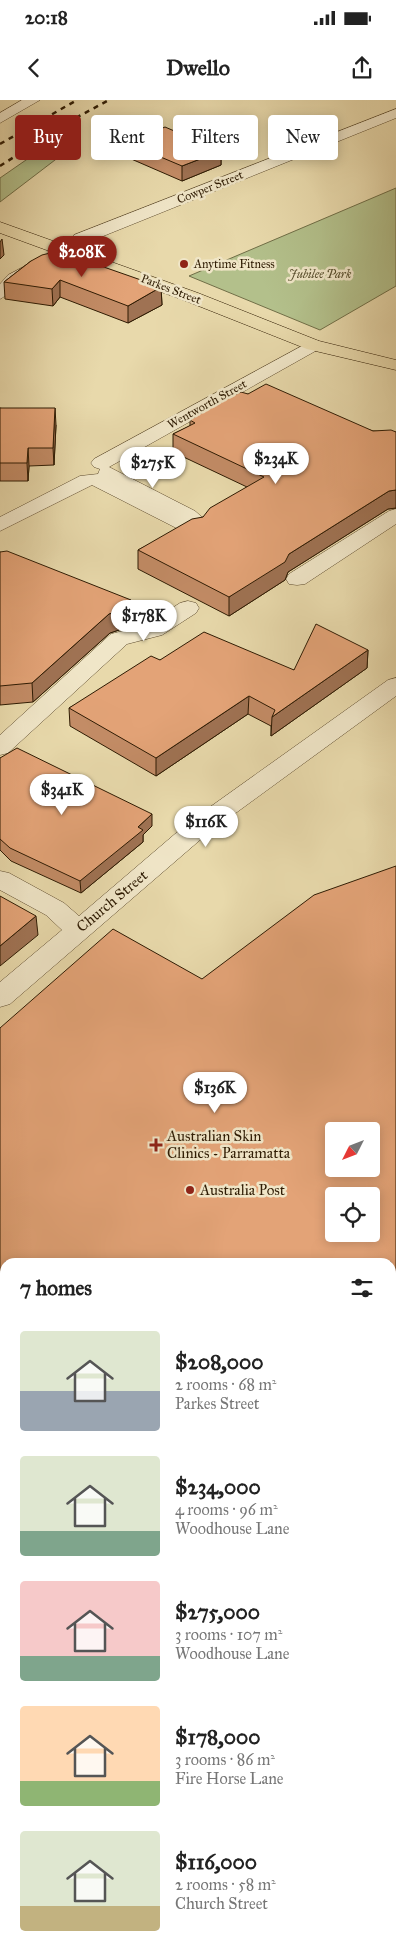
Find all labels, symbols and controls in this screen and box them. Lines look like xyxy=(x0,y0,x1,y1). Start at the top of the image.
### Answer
text: 20:18 xyxy=(25,6,68,29)
icon: back xyxy=(20,54,48,82)
text: Dwello xyxy=(166,54,230,81)
icon: share xyxy=(348,54,376,82)
chip: Buy xyxy=(15,115,81,160)
chip: Rent xyxy=(91,115,163,160)
chip: Filters xyxy=(173,115,258,160)
chip: New xyxy=(268,115,338,160)
street label: Cowper Street xyxy=(175,167,246,207)
pin: $208K xyxy=(47,236,117,278)
text: $208K xyxy=(59,242,105,261)
place label: Anytime Fitness xyxy=(193,257,275,271)
marker: Anytime Fitness xyxy=(178,258,190,270)
park label: Jubilee Park xyxy=(288,267,352,281)
street label: Parkes Street xyxy=(139,271,204,307)
street label: Wentworth Street xyxy=(165,376,250,432)
pin: $234K xyxy=(241,442,311,485)
pin: $275K xyxy=(118,446,188,489)
text: $234K xyxy=(254,449,298,468)
text: $275K xyxy=(131,453,175,472)
pin: $178K xyxy=(109,600,179,642)
text: $178K xyxy=(122,606,166,625)
pin: $341K xyxy=(27,774,97,816)
text: $341K xyxy=(41,780,83,799)
pin: $116K xyxy=(171,806,241,848)
text: $116K xyxy=(185,812,227,831)
street label: Church Street xyxy=(73,866,152,936)
pin: $136K xyxy=(180,1072,250,1114)
text: $136K xyxy=(194,1078,236,1097)
north arrow xyxy=(325,1122,380,1178)
map controls xyxy=(325,1122,380,1242)
place label: Australian Skin Clinics - Parramatta xyxy=(166,1127,291,1162)
marker: Australian Skin Clinics - Parramatta xyxy=(149,1138,163,1152)
place label: Australia Post xyxy=(199,1181,286,1199)
marker: Australia Post xyxy=(184,1184,196,1196)
button: locate xyxy=(325,1187,380,1242)
icon: filters xyxy=(348,1274,376,1302)
text: 7 homes xyxy=(20,1275,92,1301)
text: $208,000 xyxy=(175,1349,263,1375)
icon: home xyxy=(60,1351,120,1411)
text: 2 rooms · 68 m² xyxy=(175,1375,276,1394)
text: Parkes Street xyxy=(175,1394,260,1413)
text: $234,000 xyxy=(175,1474,261,1500)
icon: home xyxy=(60,1476,120,1536)
text: 4 rooms · 96 m² xyxy=(175,1500,278,1519)
text: Woodhouse Lane xyxy=(175,1519,289,1538)
text: $275,000 xyxy=(175,1599,260,1625)
icon: home xyxy=(60,1601,120,1661)
text: 3 rooms · 107 m² xyxy=(175,1625,282,1644)
text: Woodhouse Lane xyxy=(175,1644,289,1663)
text: $178,000 xyxy=(175,1724,260,1750)
icon: home xyxy=(60,1726,120,1786)
text: 3 rooms · 86 m² xyxy=(175,1750,275,1769)
text: Fire Horse Lane xyxy=(175,1769,283,1788)
text: $116,000 xyxy=(175,1849,257,1875)
icon: home xyxy=(60,1851,120,1911)
text: 2 rooms · 58 m² xyxy=(175,1875,276,1894)
text: Church Street xyxy=(175,1894,268,1913)

